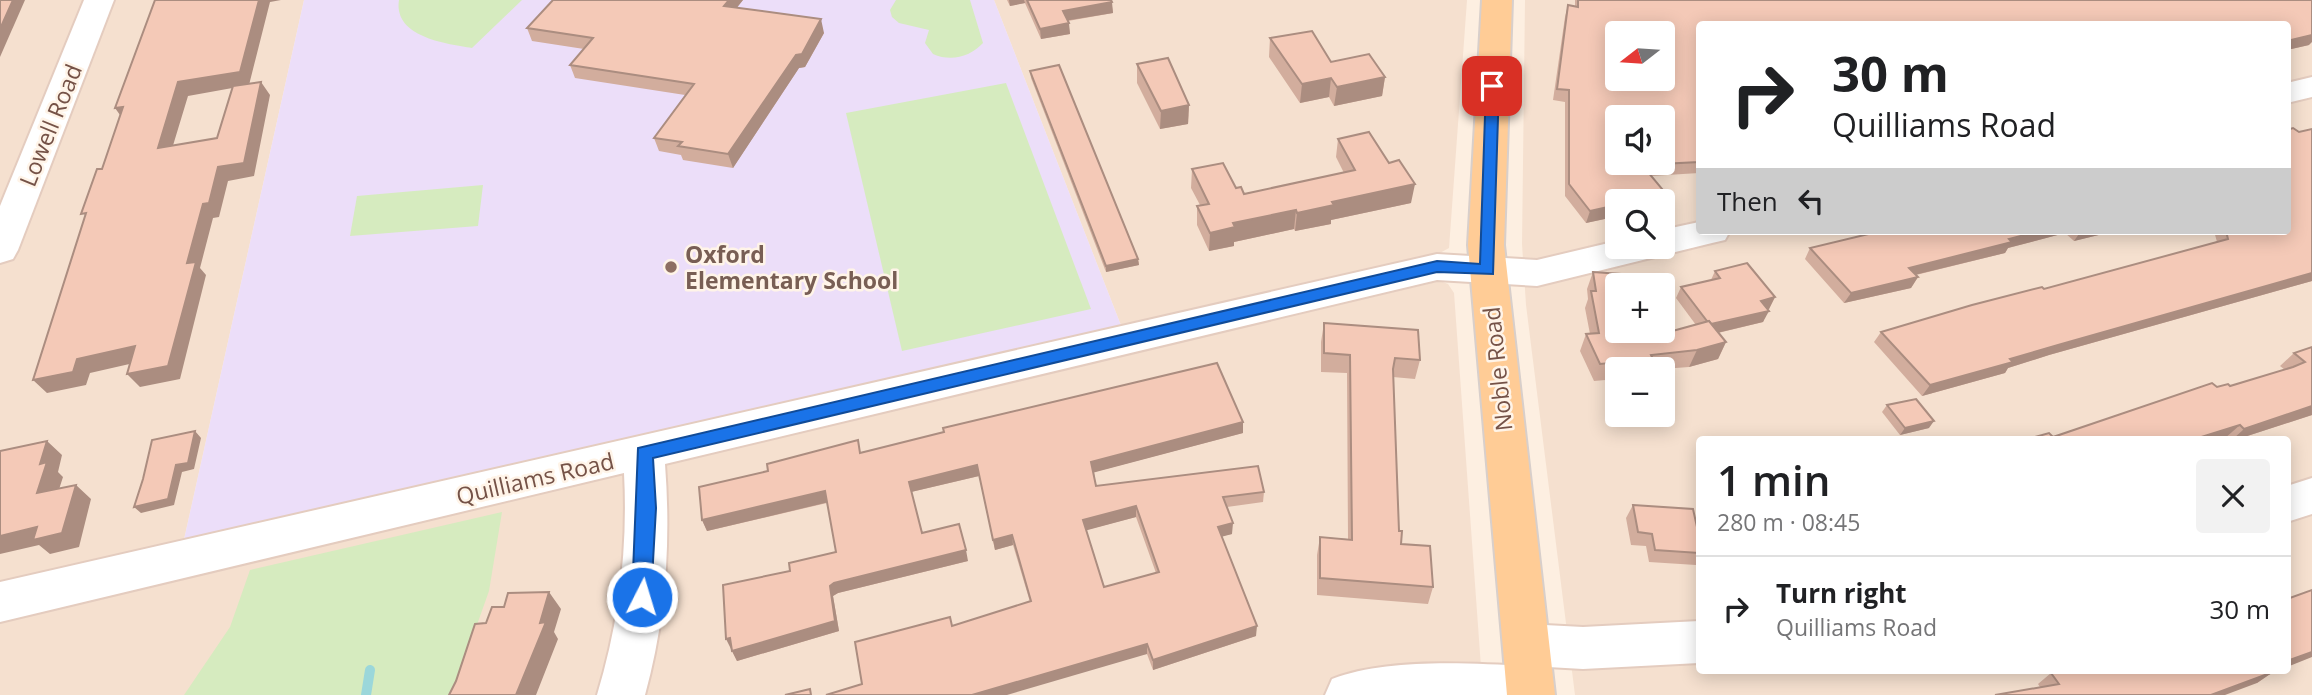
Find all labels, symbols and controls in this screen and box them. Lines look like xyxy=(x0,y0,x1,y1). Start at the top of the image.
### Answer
north arrow xyxy=(1605,21,1675,91)
map controls xyxy=(1605,21,1675,427)
text: 30 m xyxy=(1832,40,1949,106)
icon: right xyxy=(1717,49,1808,140)
pin xyxy=(1462,56,1522,116)
street label: Lowell Road xyxy=(11,59,89,191)
icon: arrive xyxy=(1473,67,1511,105)
text: Quilliams Road xyxy=(1832,103,2056,146)
button: sound xyxy=(1605,105,1675,175)
icon: left xyxy=(1792,182,1830,220)
text: Then xyxy=(1717,183,1778,219)
button: search xyxy=(1605,189,1675,259)
place label: Oxford Elementary School xyxy=(685,238,898,296)
marker: Oxford Elementary School xyxy=(663,259,679,275)
button: + xyxy=(1605,273,1675,343)
street label: Noble Road xyxy=(1475,305,1519,433)
button: − xyxy=(1605,357,1675,427)
street label: Quilliams Road xyxy=(453,444,617,512)
text: 1 min xyxy=(1717,451,1830,508)
button: close xyxy=(2196,459,2270,533)
text: 280 m · 08:45 xyxy=(1717,506,1860,538)
position arrow xyxy=(605,560,679,634)
text: Turn right xyxy=(1776,575,1907,611)
icon: right xyxy=(1717,590,1755,628)
text: 30 m xyxy=(2209,591,2270,627)
text: Quilliams Road xyxy=(1776,611,1937,643)

